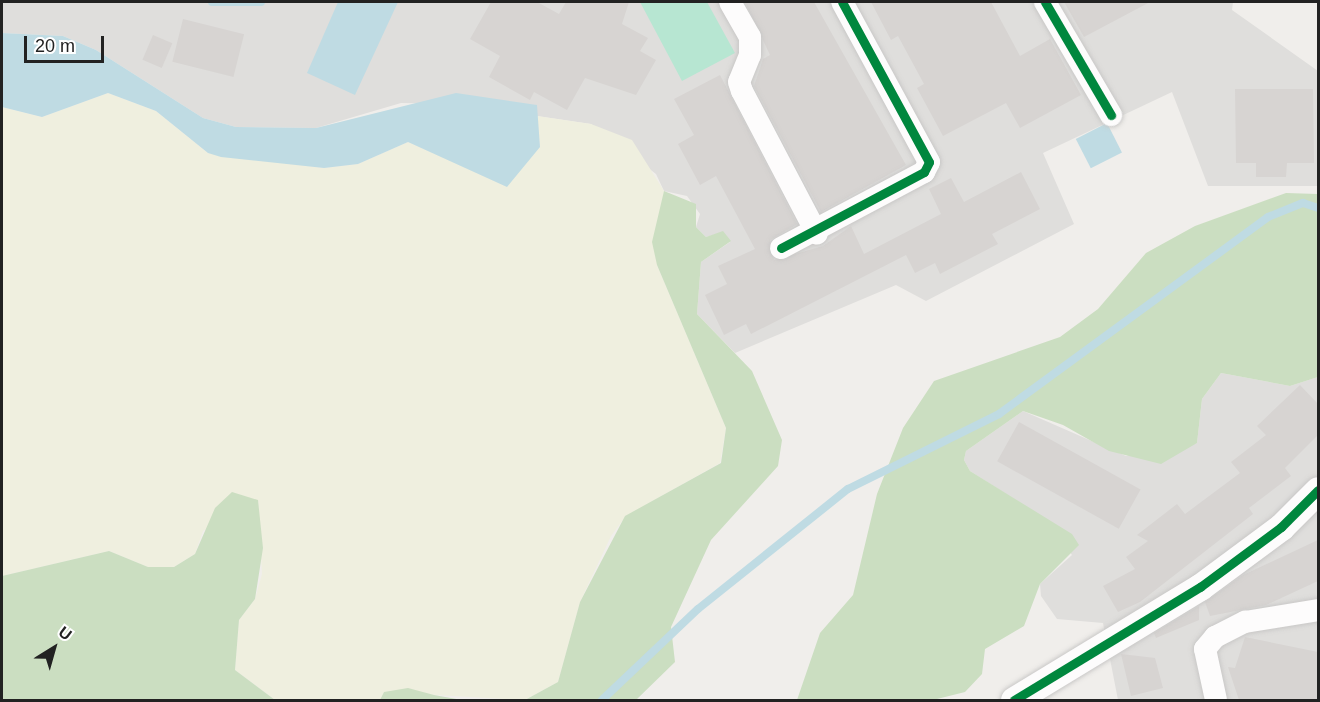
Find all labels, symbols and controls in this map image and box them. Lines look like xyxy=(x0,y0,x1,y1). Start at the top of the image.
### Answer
scale bar xyxy=(27,24,106,62)
text: 20 m xyxy=(35,36,75,56)
north arrow xyxy=(24,618,84,678)
text: U xyxy=(55,623,75,643)

